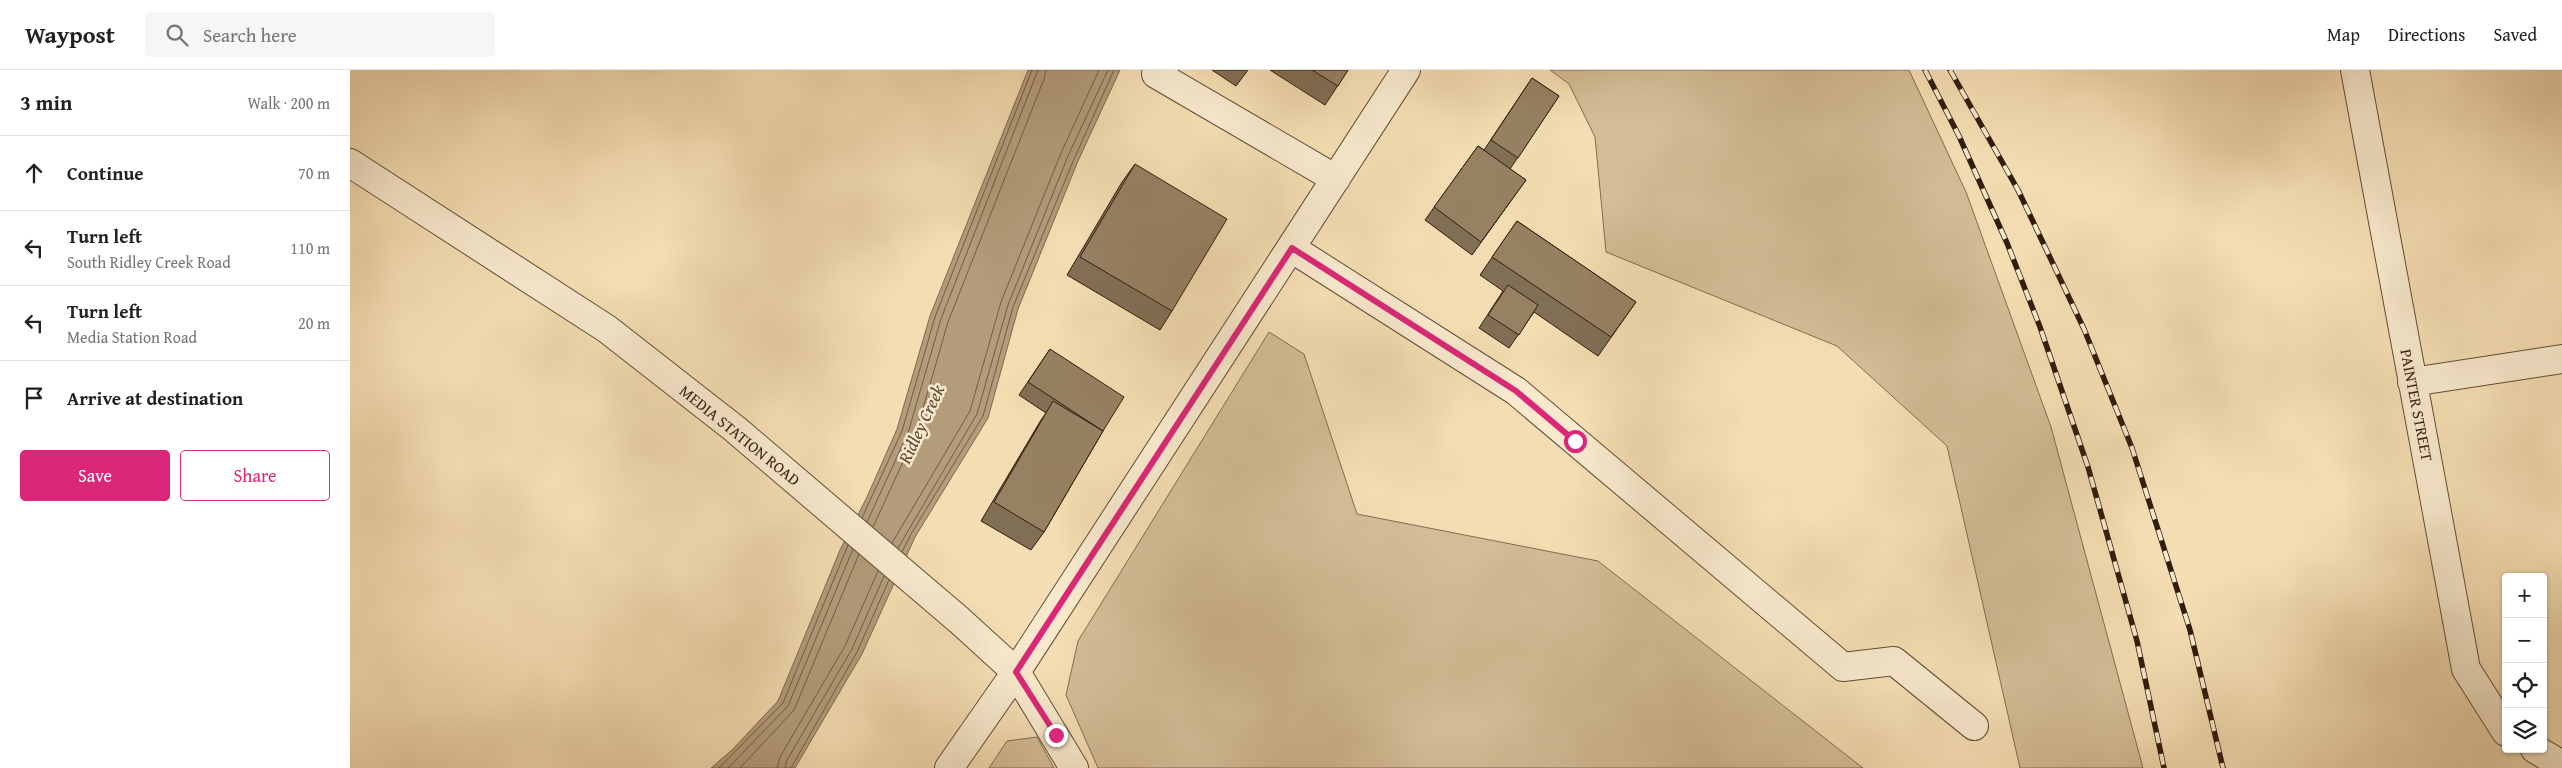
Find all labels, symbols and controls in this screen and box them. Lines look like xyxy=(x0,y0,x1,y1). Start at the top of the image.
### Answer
search box xyxy=(145,12,495,57)
text: Waypost xyxy=(25,17,115,52)
icon: search xyxy=(163,21,191,49)
text: Search here xyxy=(203,21,297,49)
text: Map xyxy=(2327,21,2360,48)
text: Directions xyxy=(2388,21,2465,48)
text: Saved xyxy=(2493,21,2537,48)
text: 3 min xyxy=(20,87,72,118)
text: Walk · 200 m xyxy=(247,91,330,115)
icon: ahead xyxy=(20,159,48,187)
text: Continue xyxy=(67,159,144,187)
text: 70 m xyxy=(298,161,330,185)
text: Turn left xyxy=(67,222,142,250)
icon: left xyxy=(20,234,48,262)
text: 110 m xyxy=(290,236,330,260)
text: South Ridley Creek Road xyxy=(67,250,231,274)
text: Turn left xyxy=(67,297,142,325)
icon: left xyxy=(20,309,48,337)
text: 20 m xyxy=(298,311,330,335)
text: Media Station Road xyxy=(67,325,197,349)
street label: PAINTER STREET xyxy=(2394,347,2440,463)
street label: MEDIA STATION ROAD xyxy=(674,379,806,491)
water label: Ridley Creek xyxy=(891,379,951,469)
icon: arrive xyxy=(20,384,48,412)
text: Arrive at destination xyxy=(67,384,243,412)
route start xyxy=(1564,430,1587,453)
button: Save xyxy=(20,450,170,501)
button: Share xyxy=(180,450,330,501)
map controls xyxy=(2502,573,2547,753)
button: + xyxy=(2502,573,2547,618)
button: − xyxy=(2502,618,2547,663)
button: locate xyxy=(2502,663,2547,708)
button: layers xyxy=(2502,708,2547,753)
route end xyxy=(1045,724,1068,747)

